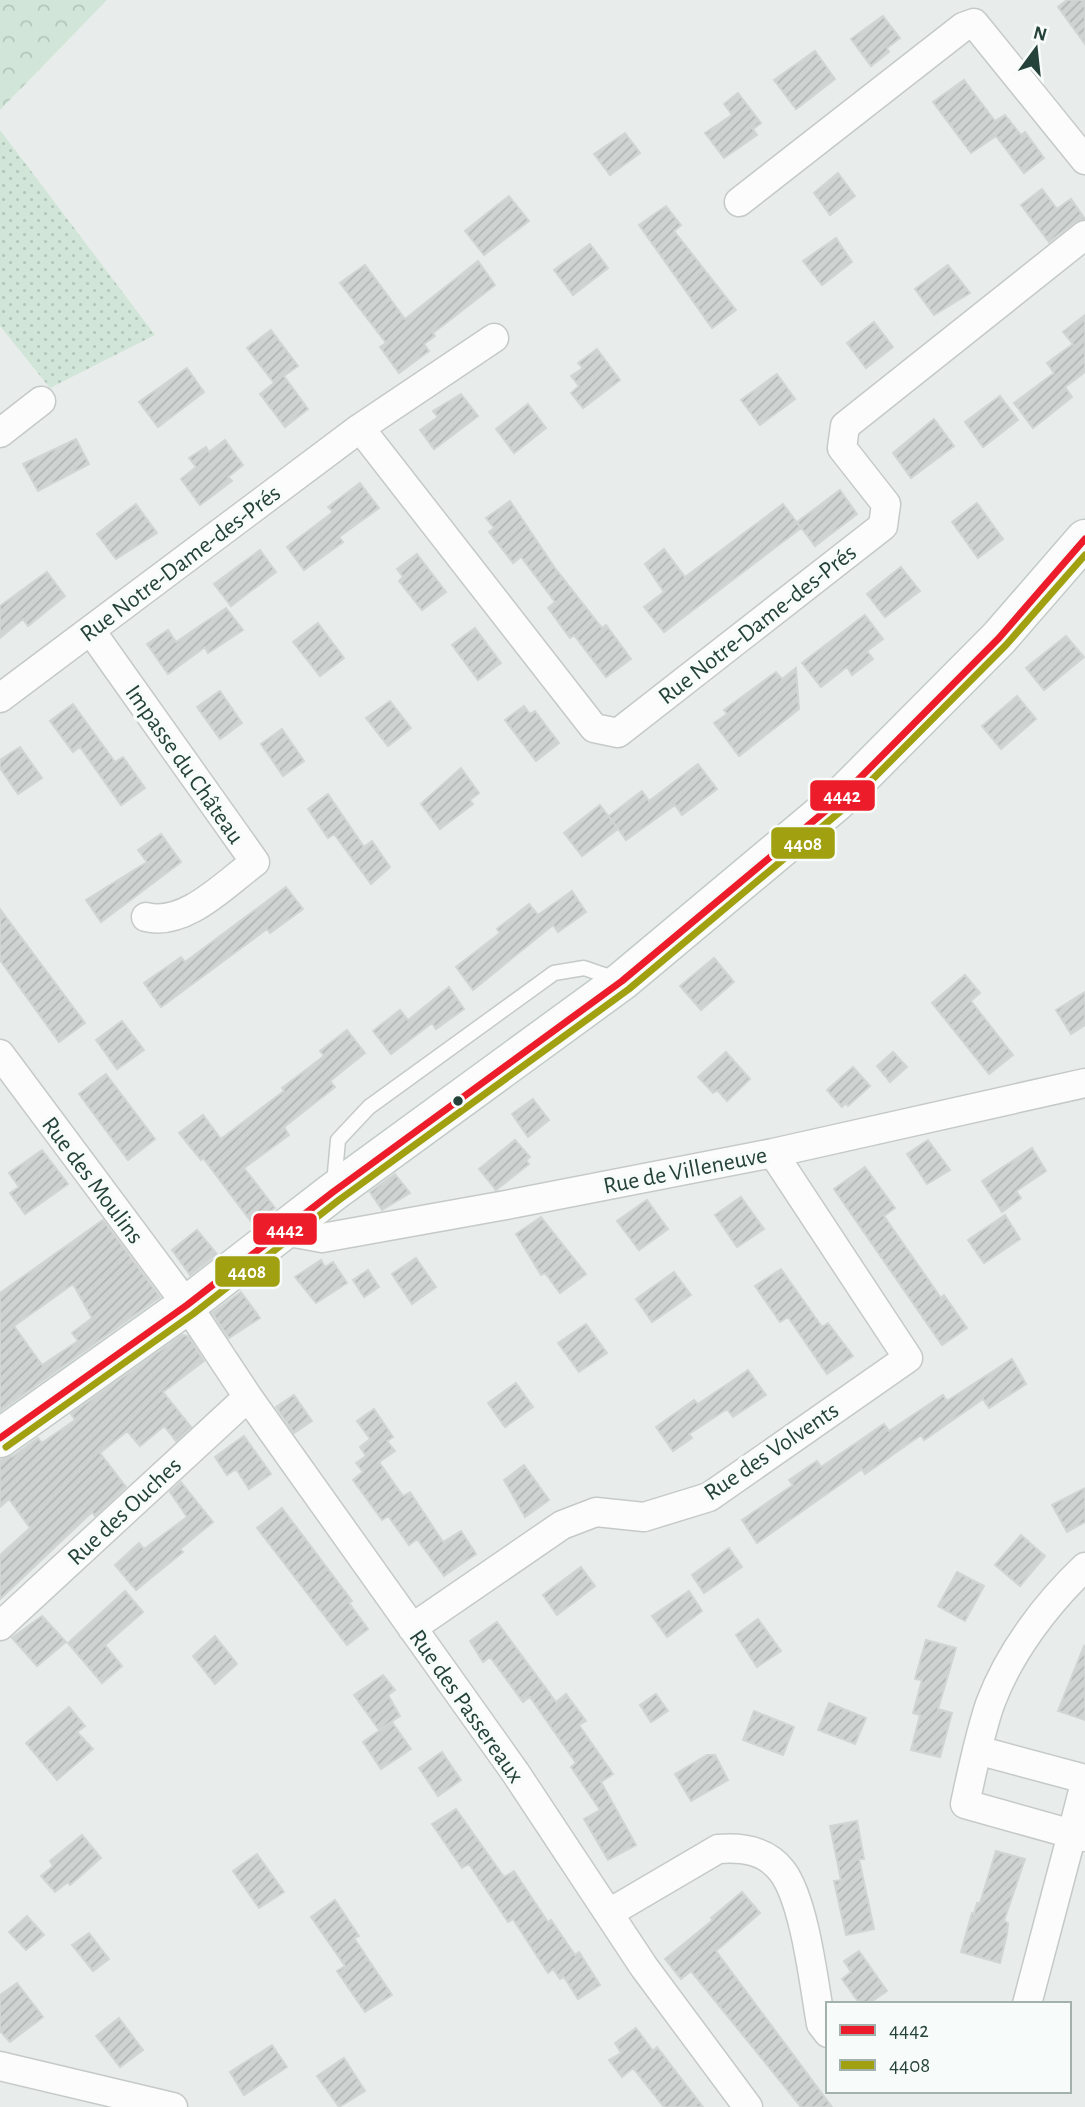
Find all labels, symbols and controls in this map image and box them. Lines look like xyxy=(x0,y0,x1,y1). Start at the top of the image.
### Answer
north arrow xyxy=(1001,14,1071,84)
text: N xyxy=(1031,23,1049,45)
street label: Rue Notre-Dame-des-Prés xyxy=(76,481,285,647)
street label: Rue Notre-Dame-des-Prés xyxy=(654,540,861,709)
street label: Impasse du Château xyxy=(120,681,248,848)
line badge: 4442 xyxy=(809,779,876,812)
text: 4442 xyxy=(823,787,861,806)
line badge: 4408 xyxy=(770,826,836,860)
text: 4408 xyxy=(784,835,822,854)
unlabelled marker xyxy=(451,1094,465,1108)
street label: Rue des Moulins xyxy=(37,1113,147,1248)
street label: Rue de Villeneuve xyxy=(601,1143,769,1199)
line badge: 4442 xyxy=(252,1212,318,1246)
text: 4442 xyxy=(266,1221,304,1240)
line badge: 4408 xyxy=(214,1255,281,1288)
text: 4408 xyxy=(228,1263,266,1282)
street label: Rue des Volvents xyxy=(700,1398,843,1506)
street label: Rue des Ouches xyxy=(63,1453,186,1570)
street label: Rue des Passereaux xyxy=(405,1626,528,1788)
legend xyxy=(826,2002,1071,2093)
text: 4442 xyxy=(889,2020,929,2041)
text: 4408 xyxy=(889,2055,930,2076)

